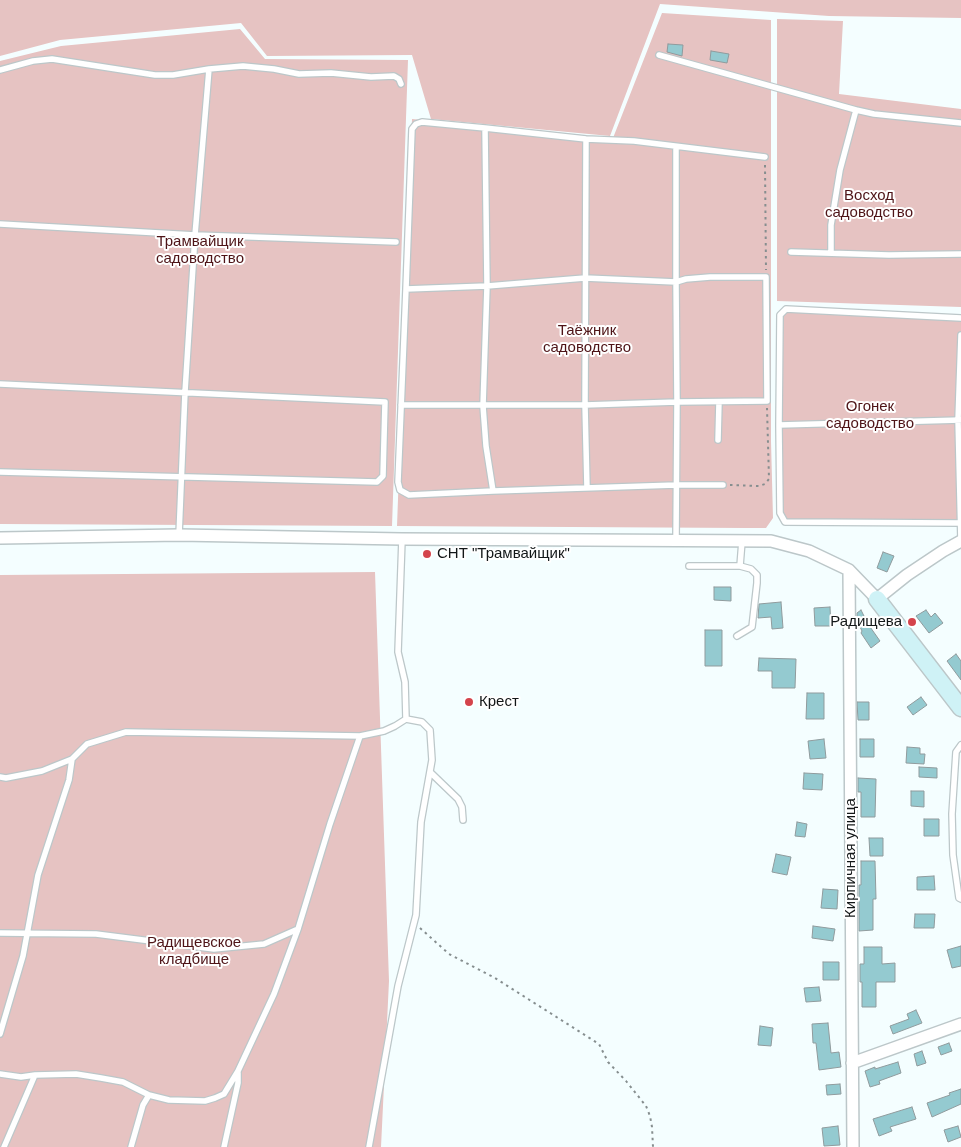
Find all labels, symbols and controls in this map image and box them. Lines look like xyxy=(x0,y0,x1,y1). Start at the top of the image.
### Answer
park label: Восход садоводство xyxy=(825,187,913,222)
park label: Трамвайщик садоводство xyxy=(156,233,244,268)
park label: Таёжник садоводство xyxy=(543,322,631,357)
park label: Огонек садоводство xyxy=(826,398,914,433)
place label: СНТ "Трамвайщик" xyxy=(437,545,570,563)
marker: СНТ "Трамвайщик" xyxy=(421,548,433,560)
place label: Радищева xyxy=(830,613,902,631)
marker: Радищева xyxy=(906,616,918,628)
place label: Крест xyxy=(479,693,519,711)
marker: Крест xyxy=(463,696,475,708)
street label: Кирпичная улица xyxy=(842,798,860,918)
park label: Радищевское кладбище xyxy=(147,934,241,969)

